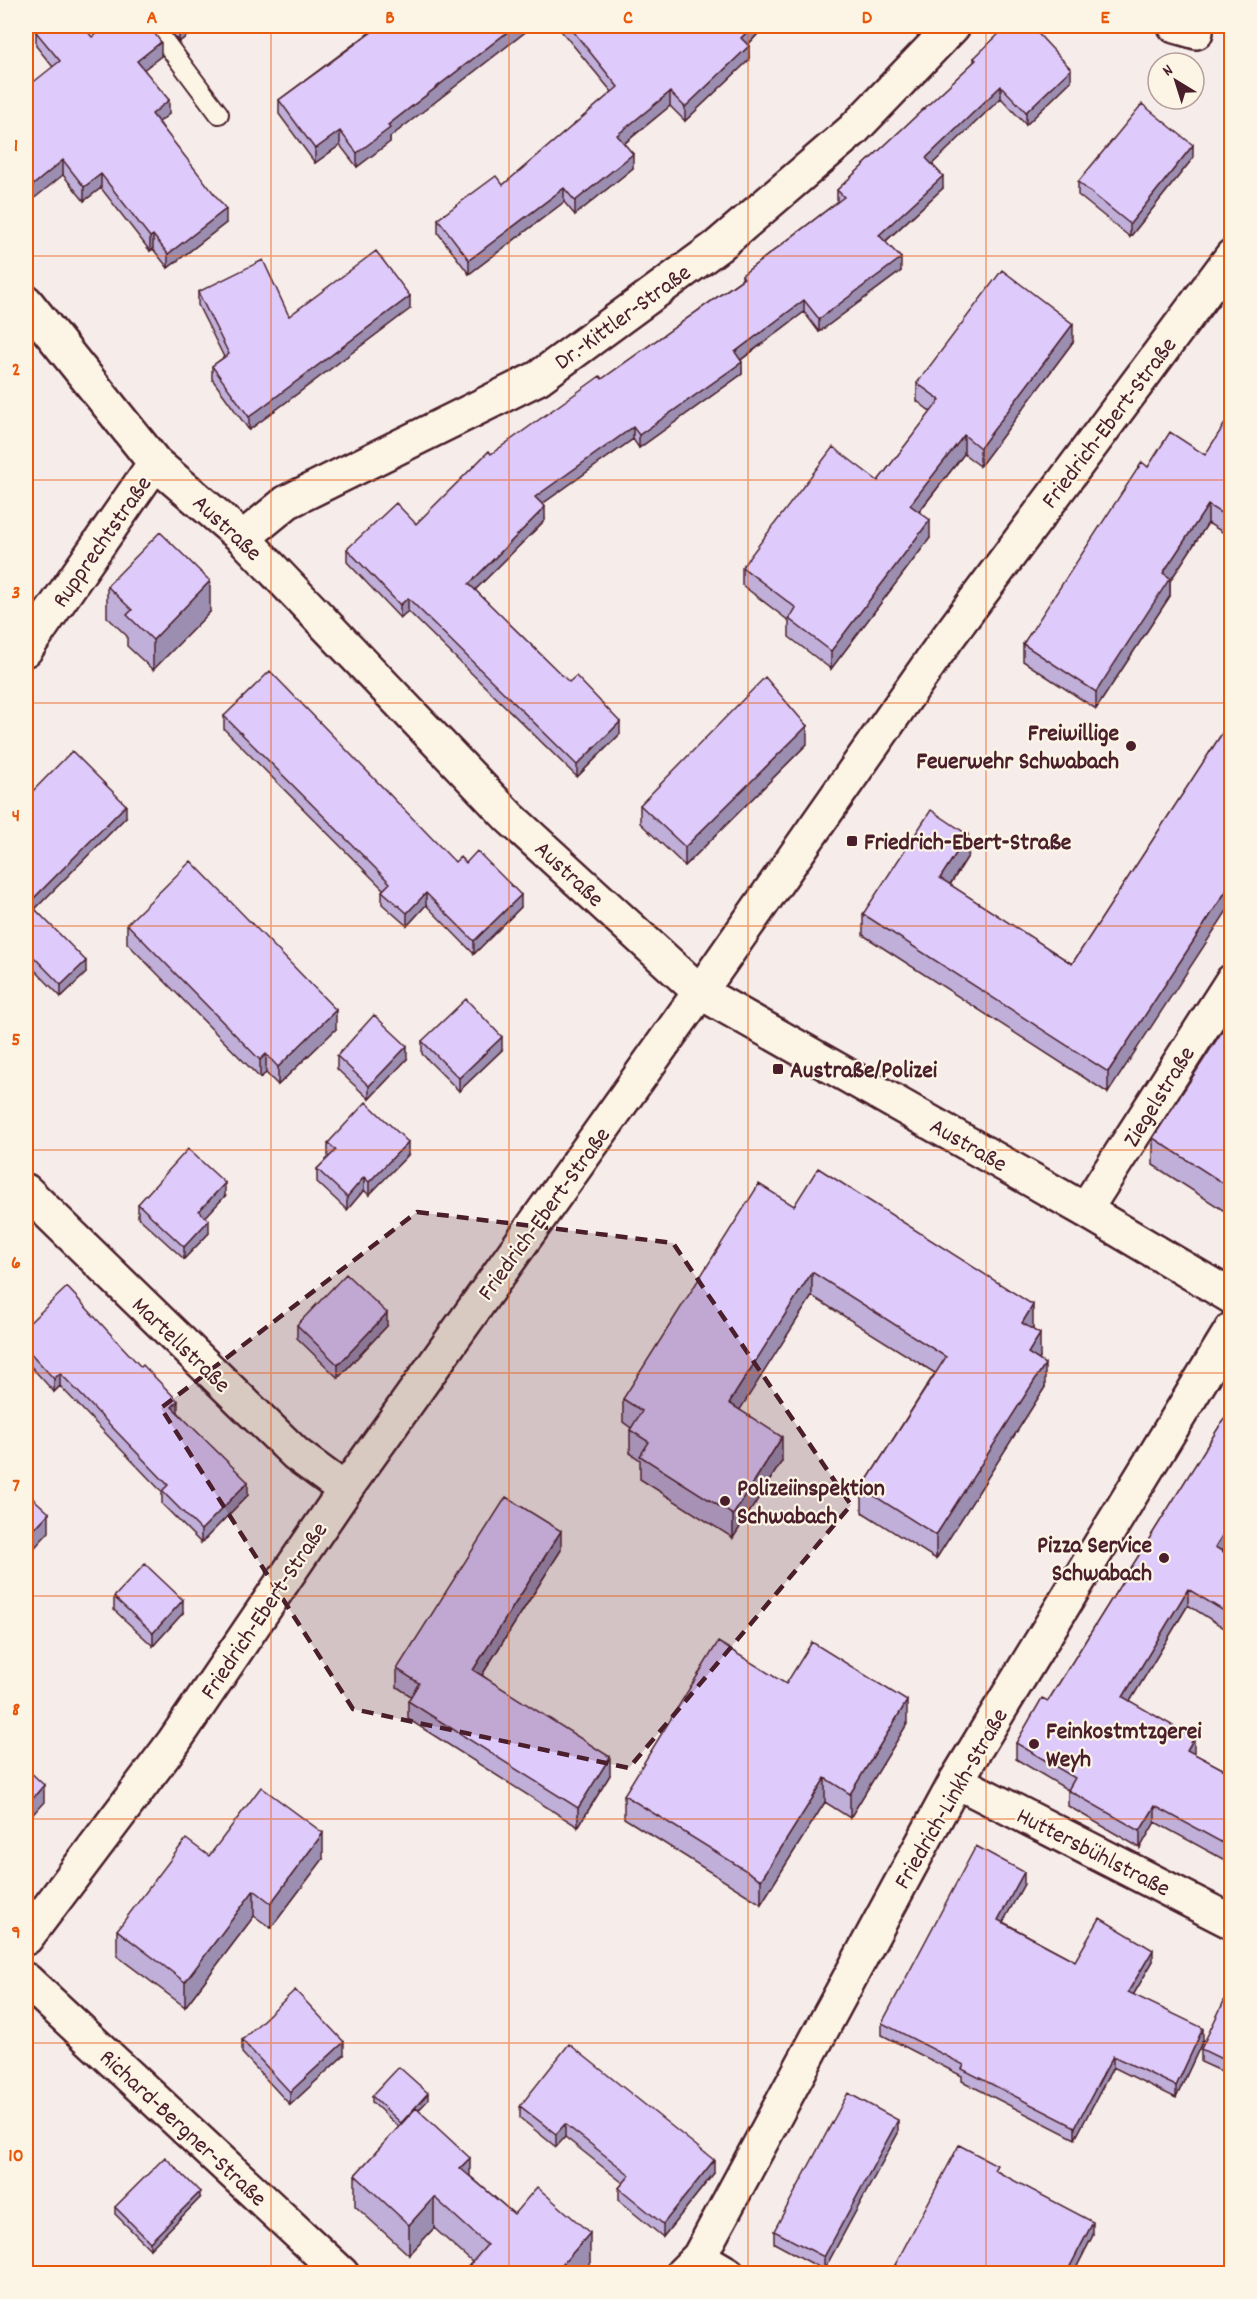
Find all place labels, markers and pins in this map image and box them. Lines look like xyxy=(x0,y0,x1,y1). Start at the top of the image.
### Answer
place label: Freiwillige Feuerwehr Schwabach xyxy=(916,718,1119,780)
marker: Freiwillige Feuerwehr Schwabach xyxy=(1124,739,1138,753)
place label: Friedrich-Ebert-Straße xyxy=(864,827,1072,861)
marker: Friedrich-Ebert-Straße xyxy=(845,834,859,848)
place label: Austraße/Polizei xyxy=(790,1055,938,1089)
marker: Austraße/Polizei xyxy=(771,1062,785,1076)
place label: Polizeiinspektion Schwabach xyxy=(737,1473,885,1535)
marker: Polizeiinspektion Schwabach xyxy=(718,1494,732,1508)
place label: Pizza Service Schwabach xyxy=(1037,1530,1152,1592)
marker: Pizza Service Schwabach xyxy=(1157,1551,1171,1565)
place label: Feinkostmtzgerei Weyh xyxy=(1046,1716,1202,1778)
marker: Feinkostmtzgerei Weyh xyxy=(1027,1737,1041,1751)

